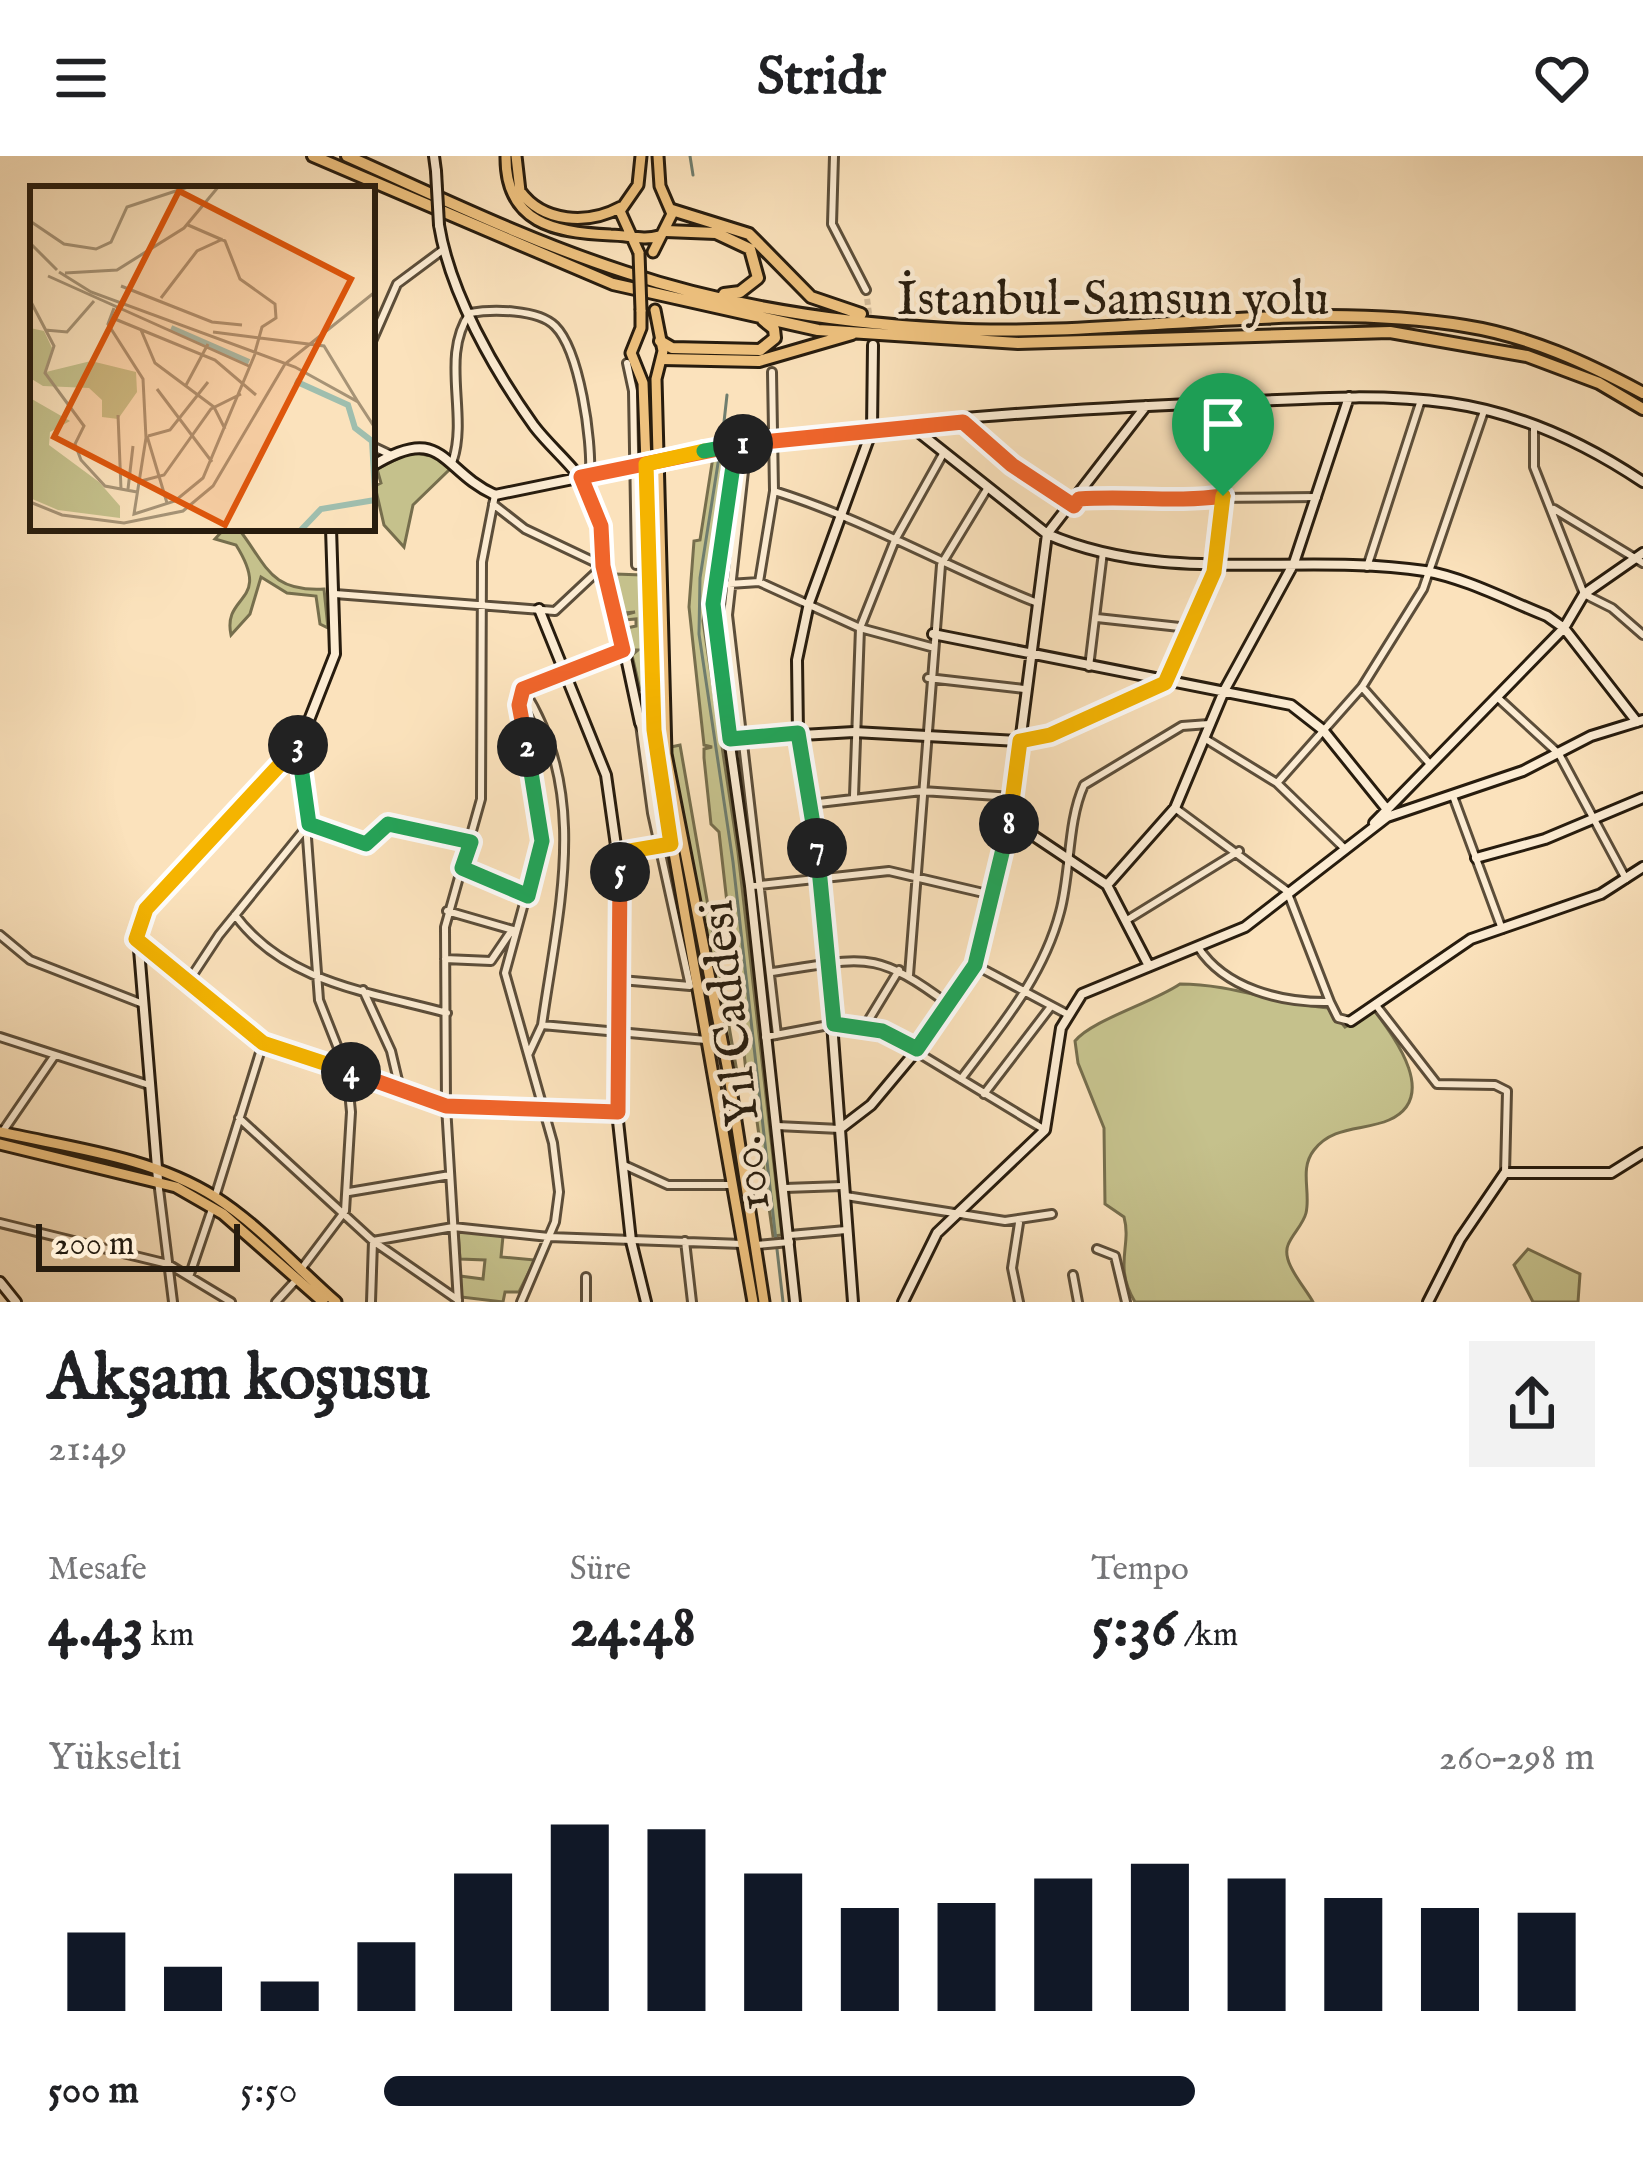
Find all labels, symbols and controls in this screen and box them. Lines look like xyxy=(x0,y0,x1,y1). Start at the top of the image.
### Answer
text: Stridr xyxy=(757,44,886,113)
icon: menu xyxy=(48,45,114,111)
icon: heart xyxy=(1529,45,1595,111)
inset map xyxy=(30,186,375,531)
street label: İstanbul-Samsun yolu xyxy=(897,270,1329,331)
pin xyxy=(1172,373,1274,496)
icon: arrive xyxy=(1190,391,1256,457)
pin: 1 xyxy=(713,414,773,474)
text: 1 xyxy=(737,423,749,465)
pin: 3 xyxy=(268,715,328,775)
pin: 2 xyxy=(497,717,557,777)
text: 3 xyxy=(292,724,304,766)
text: 2 xyxy=(519,726,535,768)
pin: 8 xyxy=(979,794,1039,854)
text: 8 xyxy=(1003,803,1015,845)
pin: 7 xyxy=(787,818,847,878)
text: 7 xyxy=(809,827,825,869)
pin: 5 xyxy=(590,842,650,902)
text: 5 xyxy=(614,851,626,893)
street label: 100. Yıl Caddesi xyxy=(688,897,786,1214)
pin: 4 xyxy=(321,1042,381,1102)
text: 4 xyxy=(343,1051,359,1093)
scale bar xyxy=(36,1218,240,1271)
text: 200 m xyxy=(54,1224,135,1266)
text: Akşam koşusu xyxy=(48,1338,430,1422)
button: share xyxy=(1469,1341,1595,1467)
text: 21:49 xyxy=(48,1425,127,1474)
text: Mesafe xyxy=(48,1549,147,1591)
text: Süre xyxy=(570,1549,631,1591)
text: Tempo xyxy=(1091,1549,1189,1591)
text: 4.43 xyxy=(48,1591,144,1667)
text: 24:48 xyxy=(570,1591,696,1667)
text: 5:36 xyxy=(1091,1591,1177,1667)
text: km xyxy=(144,1615,194,1657)
text: /km xyxy=(1177,1615,1238,1657)
text: Yükselti xyxy=(48,1734,182,1783)
text: 260–298 m xyxy=(1439,1734,1595,1783)
text: 500 m xyxy=(48,2067,139,2116)
text: 5:50 xyxy=(240,2067,298,2116)

